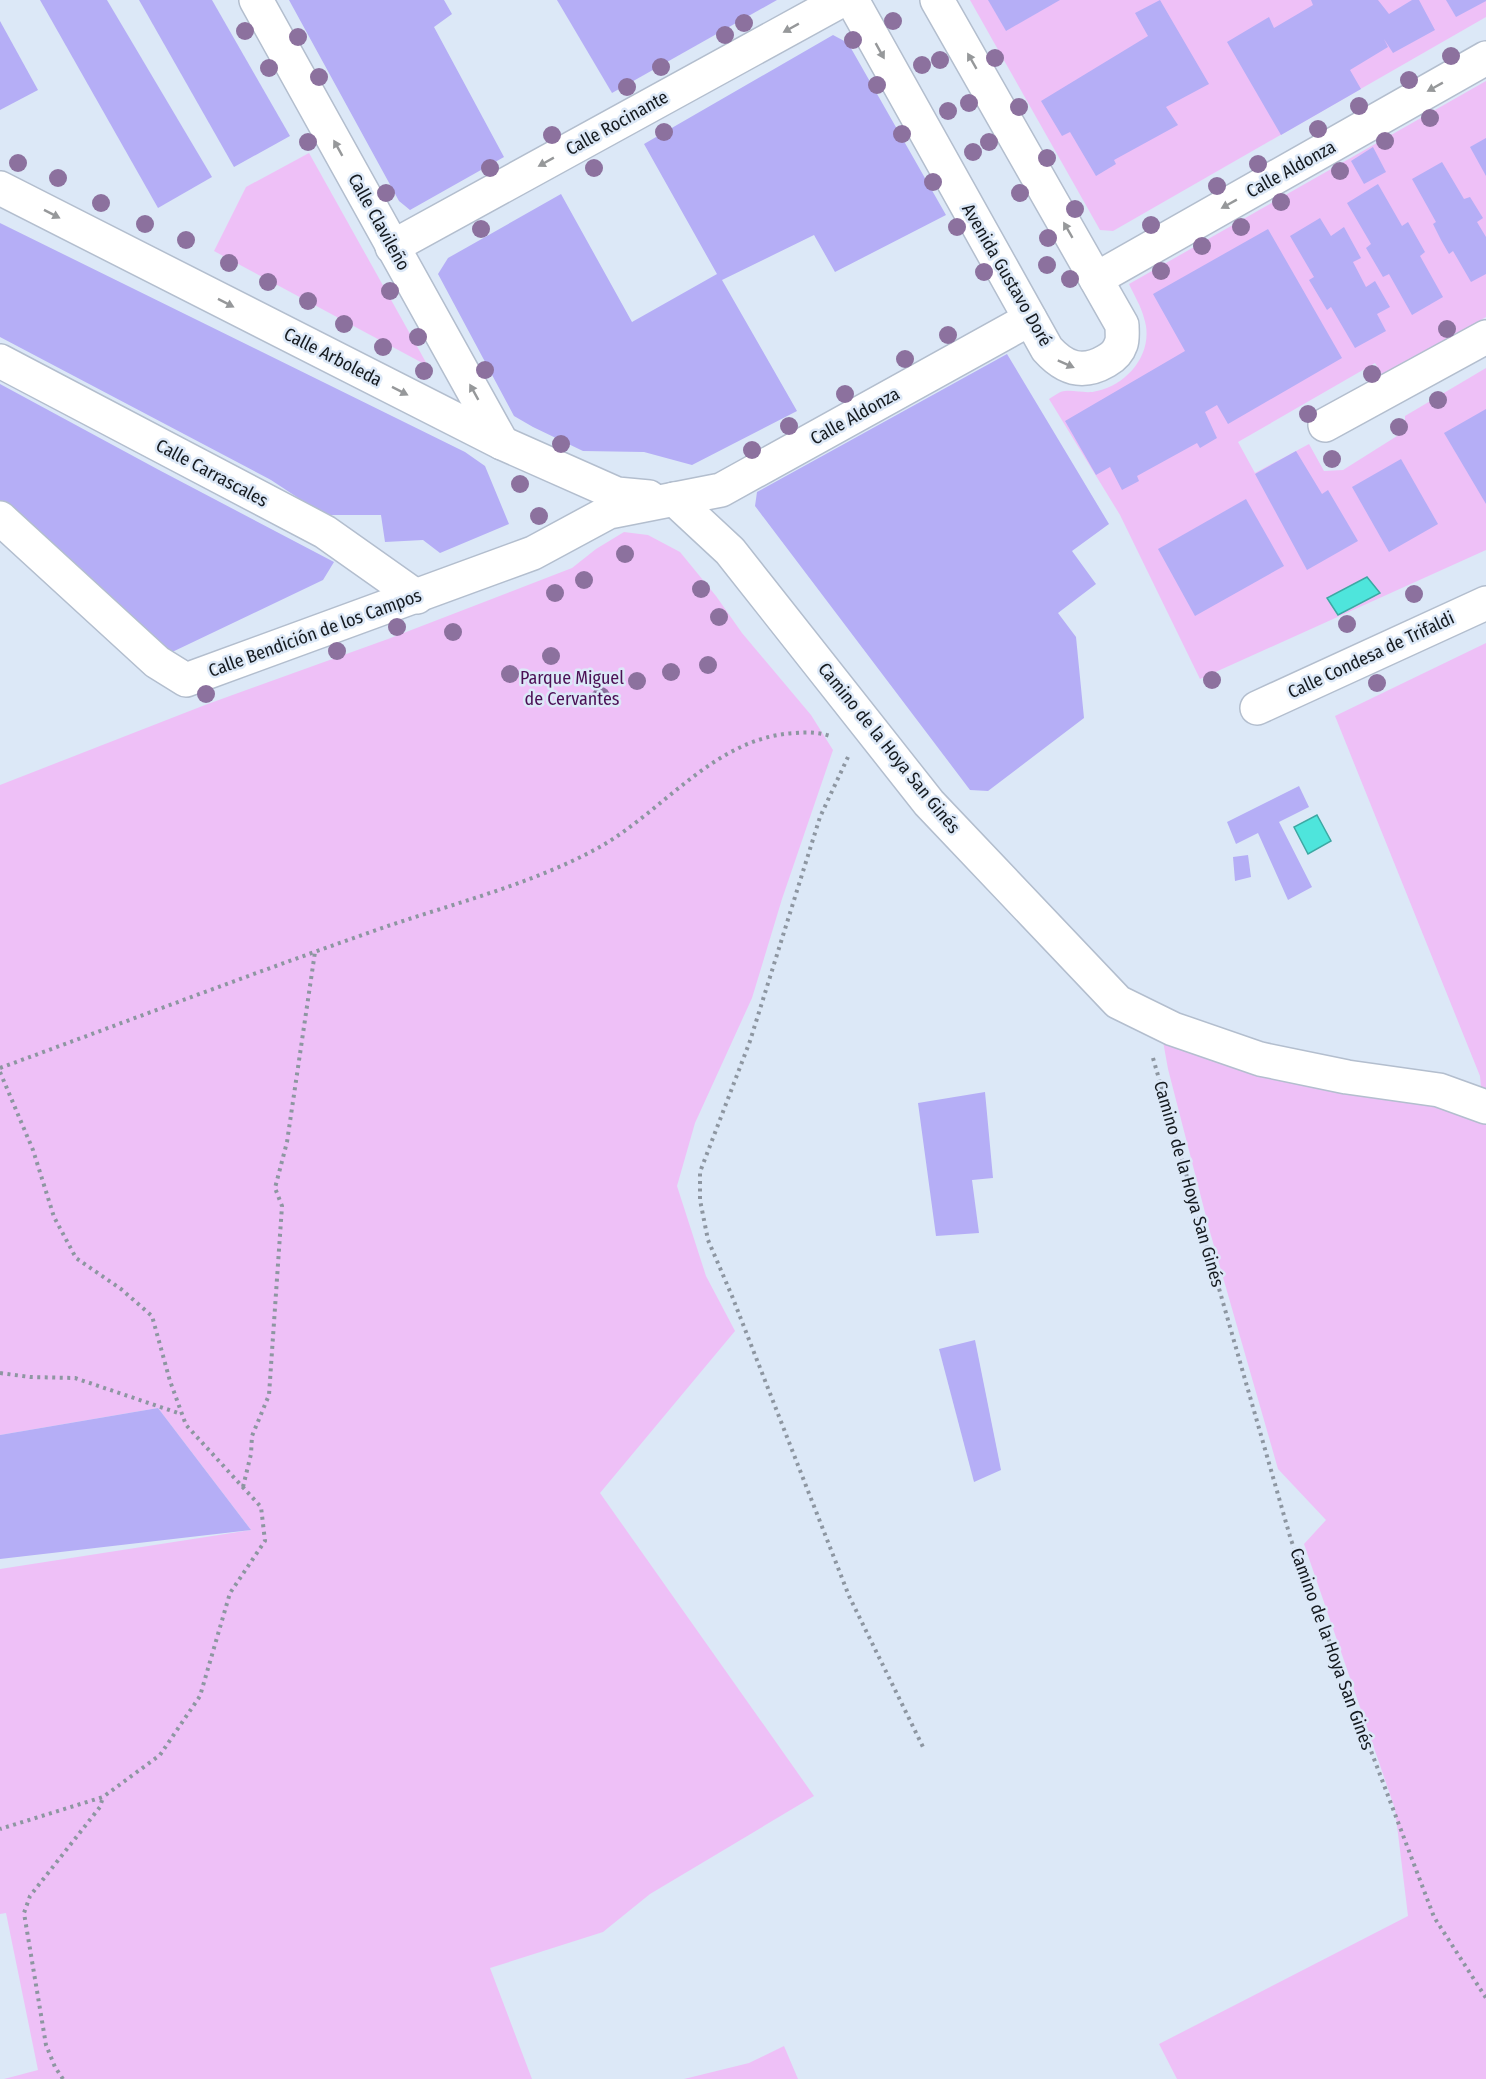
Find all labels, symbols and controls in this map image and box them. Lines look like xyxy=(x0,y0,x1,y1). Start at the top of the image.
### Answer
one-way arrow xyxy=(782,23,799,33)
one-way arrow xyxy=(875,43,885,60)
one-way arrow xyxy=(966,53,977,69)
one-way arrow xyxy=(1426,82,1443,92)
street label: Calle Rocinante xyxy=(562,86,672,160)
street label: Calle Aldonza xyxy=(1243,135,1340,203)
one-way arrow xyxy=(333,140,343,157)
one-way arrow xyxy=(538,157,555,167)
street label: Calle Clavileño xyxy=(343,170,415,274)
one-way arrow xyxy=(1220,199,1237,209)
street label: Avenida Gustavo Doré xyxy=(957,200,1057,350)
one-way arrow xyxy=(44,210,61,219)
one-way arrow xyxy=(1063,221,1073,238)
one-way arrow xyxy=(218,298,235,308)
street label: Calle Arboleda xyxy=(280,323,386,391)
one-way arrow xyxy=(1057,359,1074,368)
street label: Calle Aldonza xyxy=(807,382,904,450)
one-way arrow xyxy=(469,383,479,400)
one-way arrow xyxy=(392,386,409,396)
street label: Calle Carrascales xyxy=(152,434,272,512)
street label: Calle Bendición de los Campos xyxy=(205,584,425,682)
street label: Calle Condesa de Trifaldi xyxy=(1284,607,1458,703)
street label: Camino de la Hoya San Ginés xyxy=(813,658,965,838)
park label: Parque Miguel de Cervantes xyxy=(520,667,624,710)
street label: Camino de la Hoya San Ginés xyxy=(1149,1078,1229,1290)
street label: Camino de la Hoya San Ginés xyxy=(1285,1545,1379,1753)

